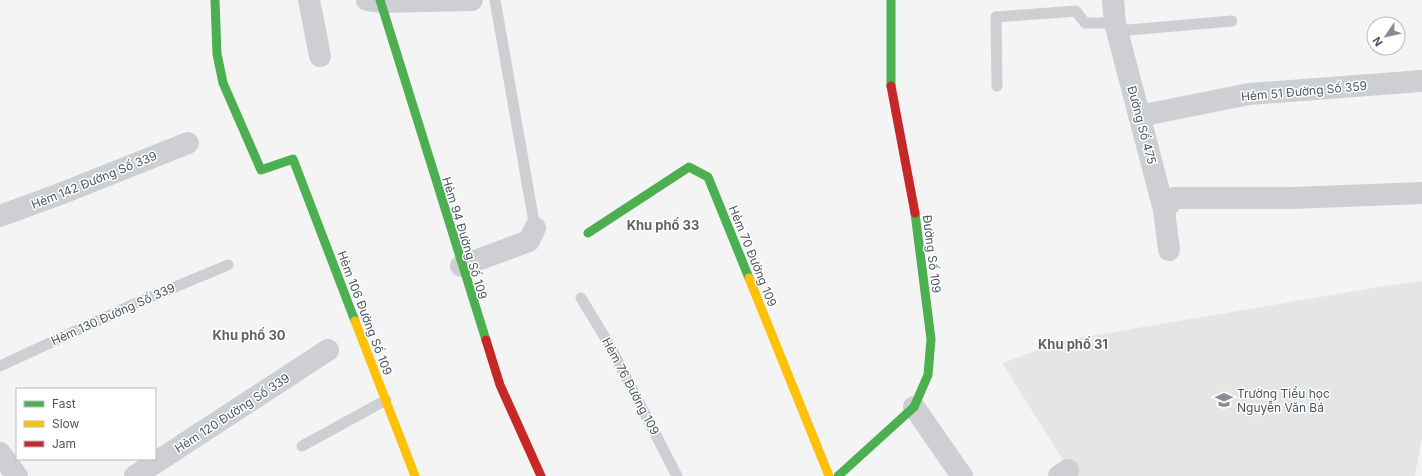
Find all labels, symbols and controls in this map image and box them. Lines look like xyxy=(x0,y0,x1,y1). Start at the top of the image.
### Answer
north arrow xyxy=(1366,16,1406,56)
text: N xyxy=(1370,34,1386,49)
street label: Hẻm 51 Đường Số 359 xyxy=(1240,78,1368,104)
street label: Đường Số 475 xyxy=(1124,84,1160,166)
street label: Hẻm 142 Đường Số 339 xyxy=(29,148,159,212)
street label: Hẻm 94 Đường Số 109 xyxy=(439,175,491,301)
street label: Hẻm 70 Đường 109 xyxy=(726,203,780,309)
street label: Đường Số 109 xyxy=(920,214,944,294)
district label: Khu phố 33 xyxy=(627,217,699,233)
street label: Hẻm 106 Đường Số 109 xyxy=(334,249,396,377)
street label: Hẻm 130 Đường Số 339 xyxy=(49,280,177,348)
district label: Khu phố 30 xyxy=(212,327,286,343)
street label: Hẻm 76 Đường 109 xyxy=(599,335,663,437)
district label: Khu phố 31 xyxy=(1038,336,1108,352)
street label: Hẻm 120 Đường Số 339 xyxy=(172,370,292,456)
place label: Trường Tiểu học Nguyễn Văn Bá xyxy=(1237,386,1330,415)
legend xyxy=(16,388,156,460)
school or university icon: Trường Tiểu học Nguyễn Văn Bá xyxy=(1214,390,1234,410)
text: Fast xyxy=(52,396,76,411)
text: Slow xyxy=(52,416,80,431)
text: Jam xyxy=(52,436,76,451)

